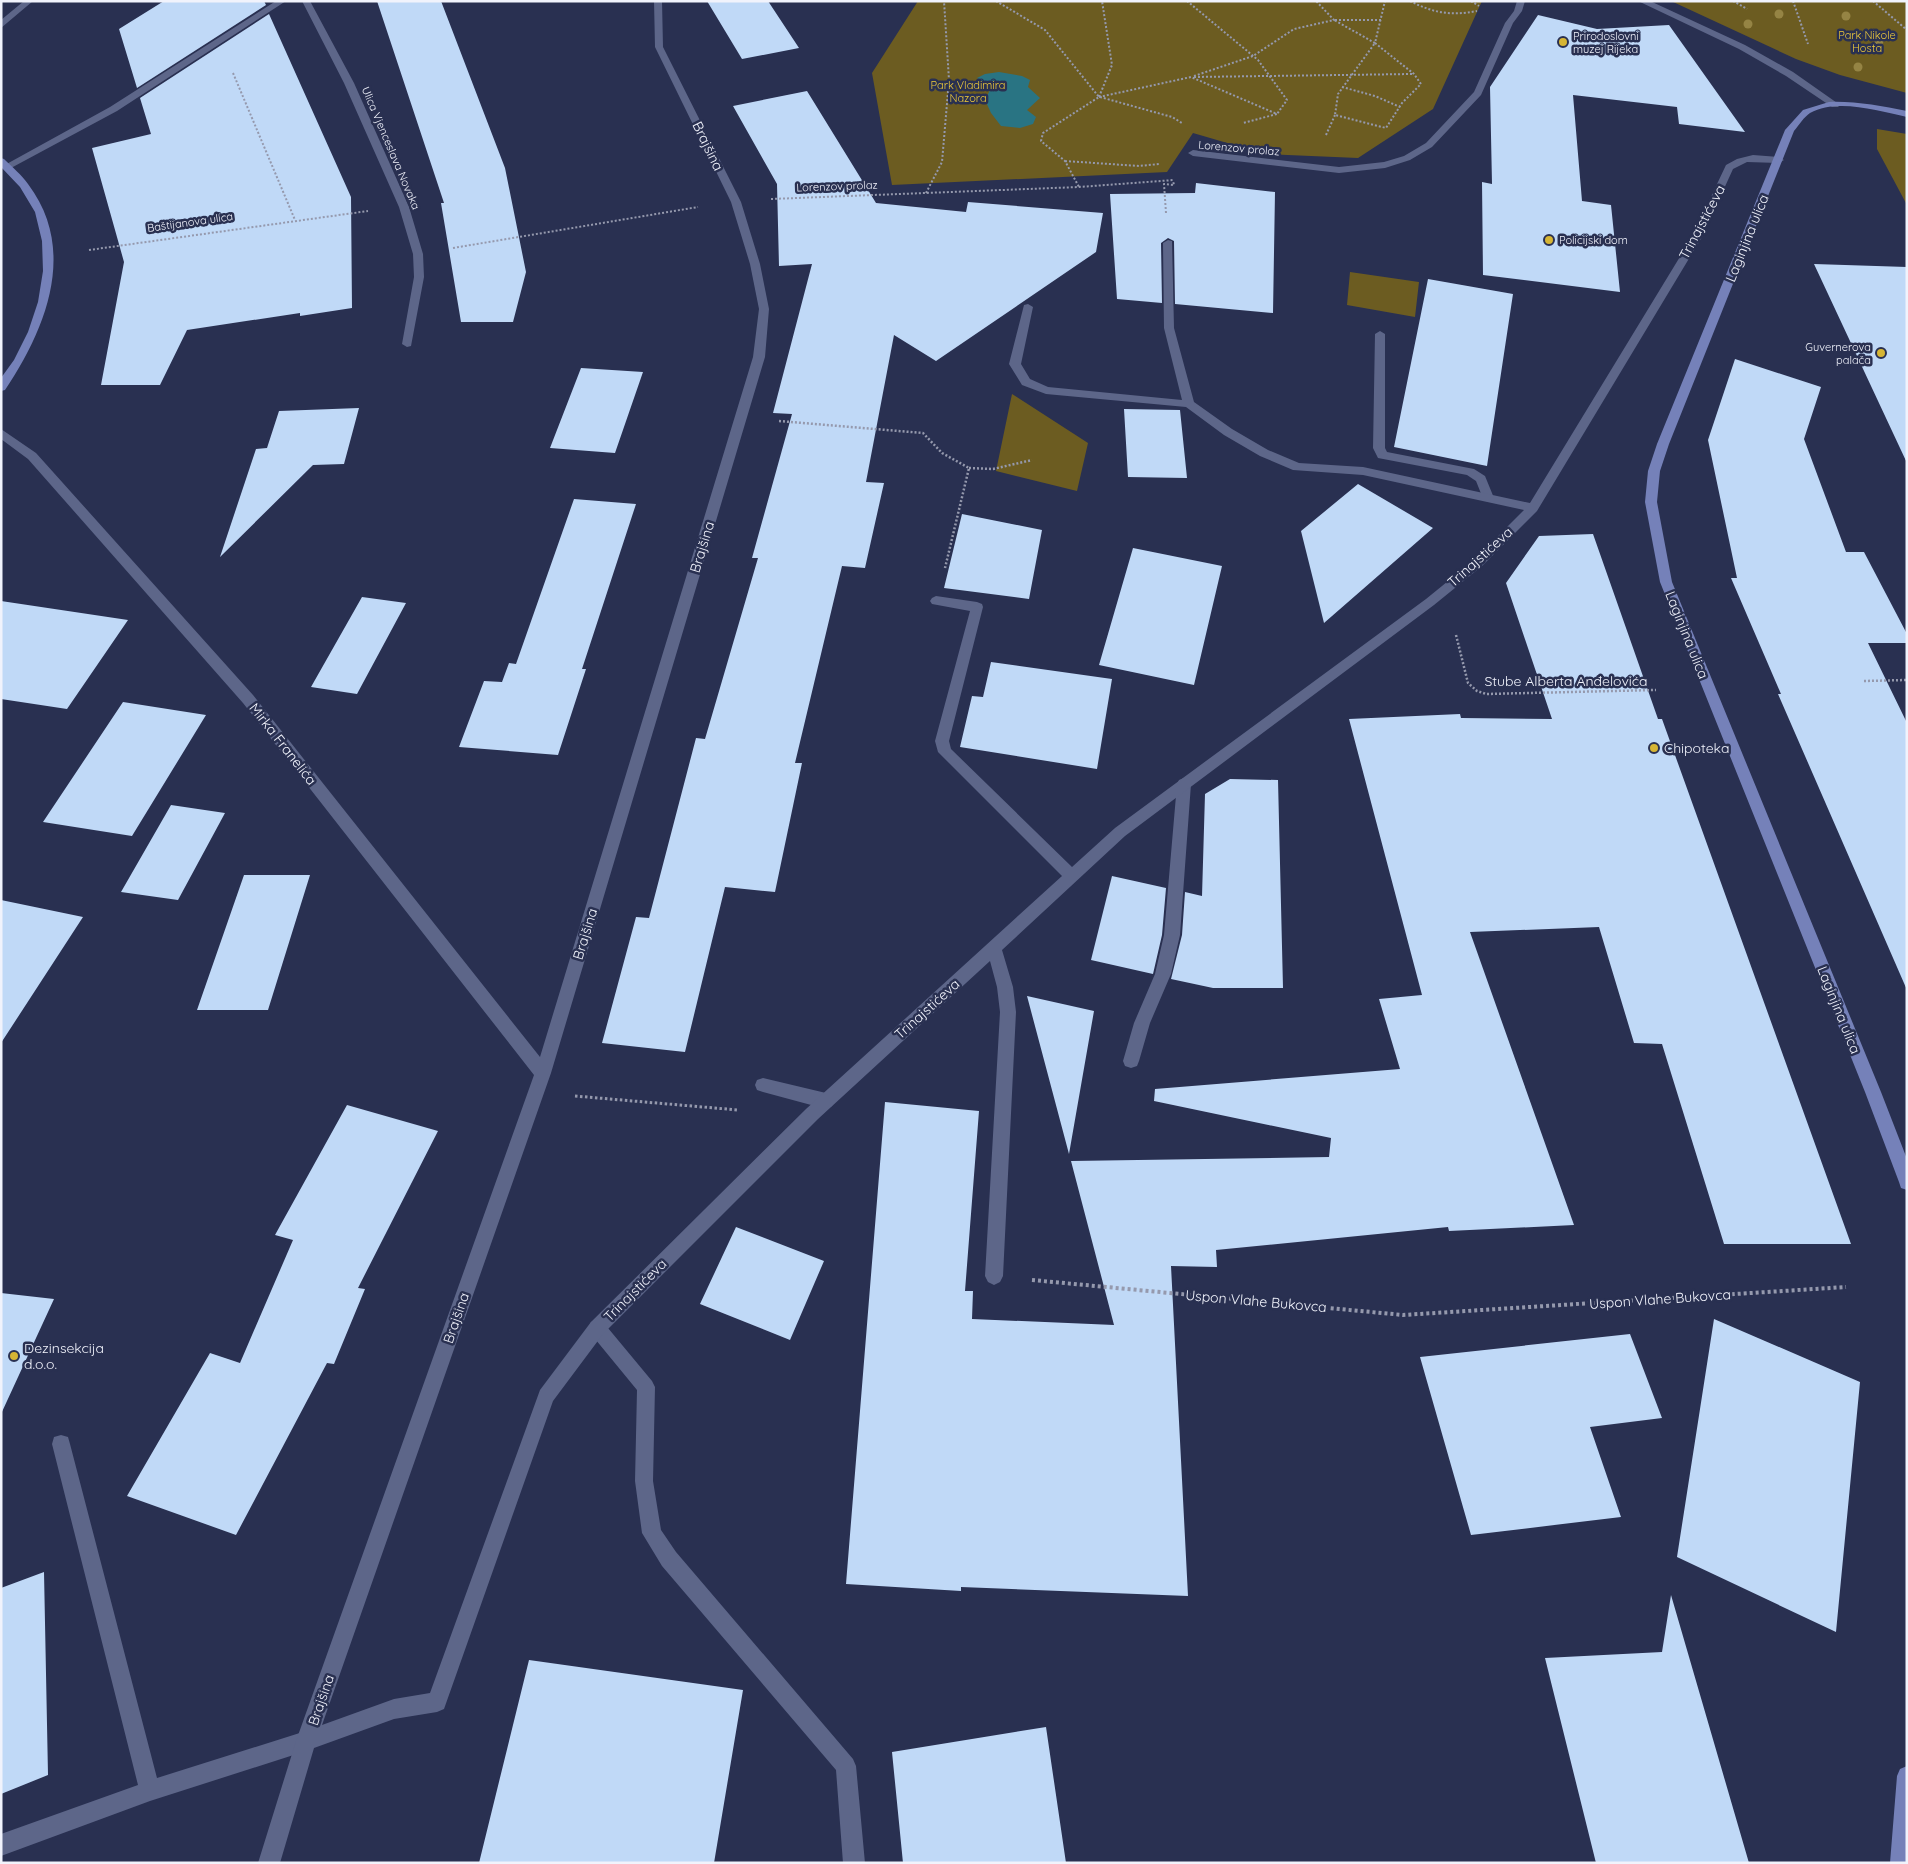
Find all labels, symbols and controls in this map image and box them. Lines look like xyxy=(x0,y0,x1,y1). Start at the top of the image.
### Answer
park label: Park Nikole Hosta xyxy=(1838,28,1896,55)
place label: Prirodoslovni muzej Rijeka xyxy=(1573,29,1639,56)
marker: Prirodoslovni muzej Rijeka xyxy=(1557,36,1569,48)
park label: Park Vladimira Nazora xyxy=(931,78,1005,105)
street label: Ulica Vjenceslava Novaka xyxy=(359,84,423,212)
street label: Brajšina xyxy=(688,118,728,174)
street label: Lorenzov prolaz xyxy=(1198,137,1280,159)
street label: Lorenzov prolaz xyxy=(796,178,878,194)
street label: Trinajstićeva xyxy=(1675,182,1729,262)
street label: Laginjina ulica xyxy=(1721,192,1773,284)
street label: Baštijanova ulica xyxy=(146,209,234,235)
place label: Policijski dom xyxy=(1559,233,1628,247)
marker: Policijski dom xyxy=(1543,234,1555,246)
place label: Guvernerova palača xyxy=(1805,340,1871,367)
marker: Guvernerova palača xyxy=(1875,347,1887,359)
street label: Brajšina xyxy=(686,519,718,575)
street label: Trinajstićeva xyxy=(1444,523,1516,591)
street label: Laginjina ulica xyxy=(1661,589,1713,681)
street label: Stube Alberta Anđelovića xyxy=(1484,672,1648,690)
street label: Mirka Franelića xyxy=(245,699,321,789)
place label: Chipoteka xyxy=(1664,739,1730,757)
marker: Chipoteka xyxy=(1648,742,1660,754)
street label: Brajšina xyxy=(569,906,601,962)
street label: Laginjina ulica xyxy=(1813,964,1865,1056)
street label: Trinajstićeva xyxy=(891,975,963,1043)
street label: Trinajstićeva xyxy=(600,1255,670,1325)
street label: Uspon Vlahe Bukovca xyxy=(1589,1285,1731,1313)
street label: Uspon Vlahe Bukovca xyxy=(1185,1286,1327,1316)
street label: Brajšina xyxy=(439,1290,473,1346)
place label: Dezinsekcija d.o.o. xyxy=(24,1339,104,1373)
marker: Dezinsekcija d.o.o. xyxy=(8,1350,20,1362)
street label: Brajšina xyxy=(304,1672,338,1728)

